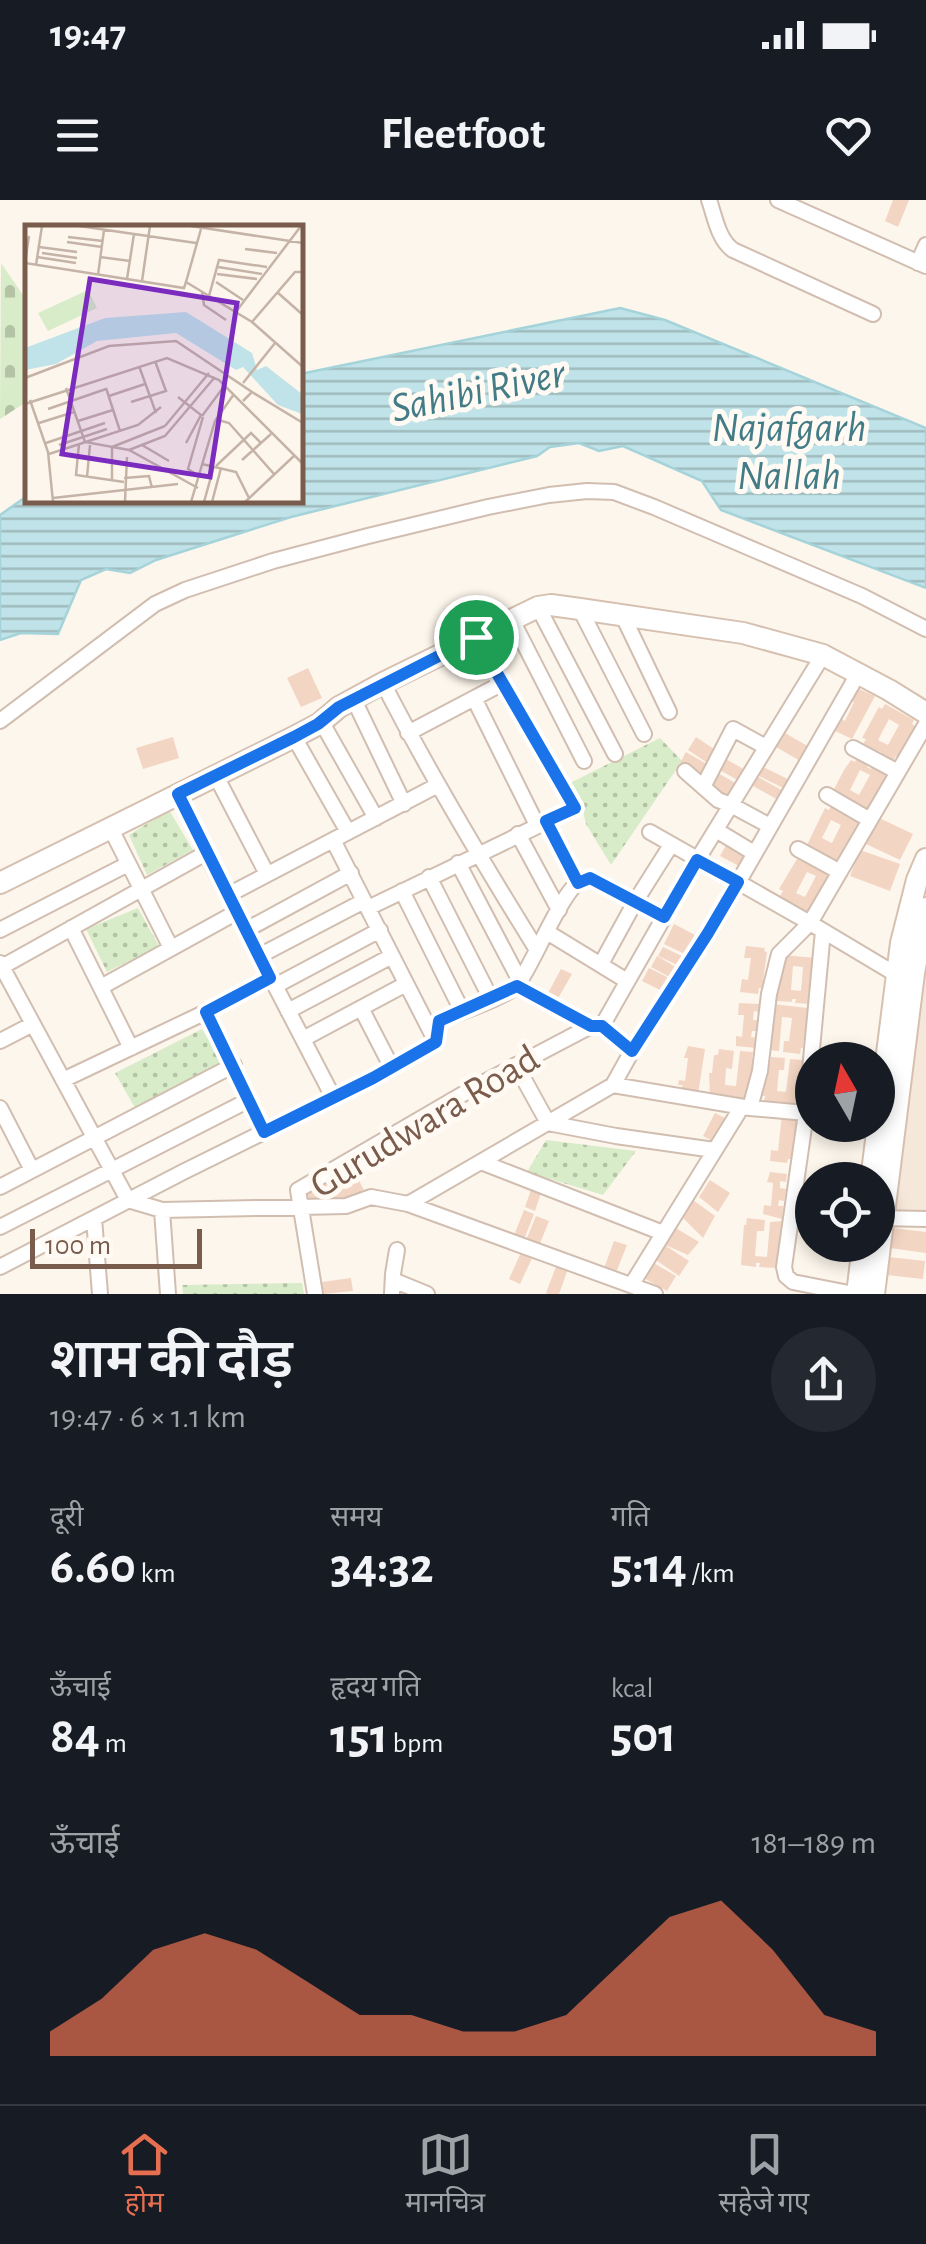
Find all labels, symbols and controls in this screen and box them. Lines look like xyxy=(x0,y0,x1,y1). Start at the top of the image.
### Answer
text: 19:47 xyxy=(50,16,126,54)
icon: menu xyxy=(50,108,105,163)
icon: heart xyxy=(821,108,876,163)
text: Fleetfoot xyxy=(381,112,545,157)
inset map xyxy=(25,225,302,502)
water label: Sahibi River xyxy=(387,352,570,430)
water label: Najafgarh Nallah xyxy=(711,407,867,497)
pin xyxy=(434,595,519,680)
icon: arrive xyxy=(449,610,504,665)
street label: Gurudwara Road xyxy=(304,1038,546,1206)
north arrow xyxy=(795,1042,895,1142)
map controls xyxy=(795,1042,895,1262)
button: locate xyxy=(795,1162,895,1262)
scale bar xyxy=(30,1224,202,1268)
text: 100 m xyxy=(45,1232,111,1260)
button: share xyxy=(771,1327,876,1432)
text: शाम की दौड़ xyxy=(50,1333,293,1388)
text: 19:47 · 6 × 1.1 km xyxy=(50,1401,246,1433)
text: दूरी xyxy=(50,1504,84,1532)
text: समय xyxy=(330,1504,382,1532)
text: गति xyxy=(611,1504,650,1532)
text: 6.60 xyxy=(50,1542,136,1592)
text: 34:32 xyxy=(330,1542,434,1592)
text: 5:14 xyxy=(611,1542,687,1592)
text: km xyxy=(136,1560,176,1588)
text: /km xyxy=(687,1560,735,1588)
text: ऊँचाई xyxy=(50,1674,111,1702)
text: हृदय गति xyxy=(330,1674,420,1702)
text: kcal xyxy=(611,1675,653,1703)
text: 501 xyxy=(611,1711,676,1761)
text: 84 xyxy=(50,1712,100,1762)
text: 151 xyxy=(330,1712,388,1762)
text: m xyxy=(100,1730,127,1758)
text: bpm xyxy=(388,1730,443,1758)
text: ऊँचाई xyxy=(50,1827,119,1859)
text: 181–189 m xyxy=(751,1827,876,1859)
tab: होम xyxy=(117,2127,172,2223)
tab: मानचित्र xyxy=(405,2127,485,2223)
tab: सहेजे गए xyxy=(719,2127,809,2223)

